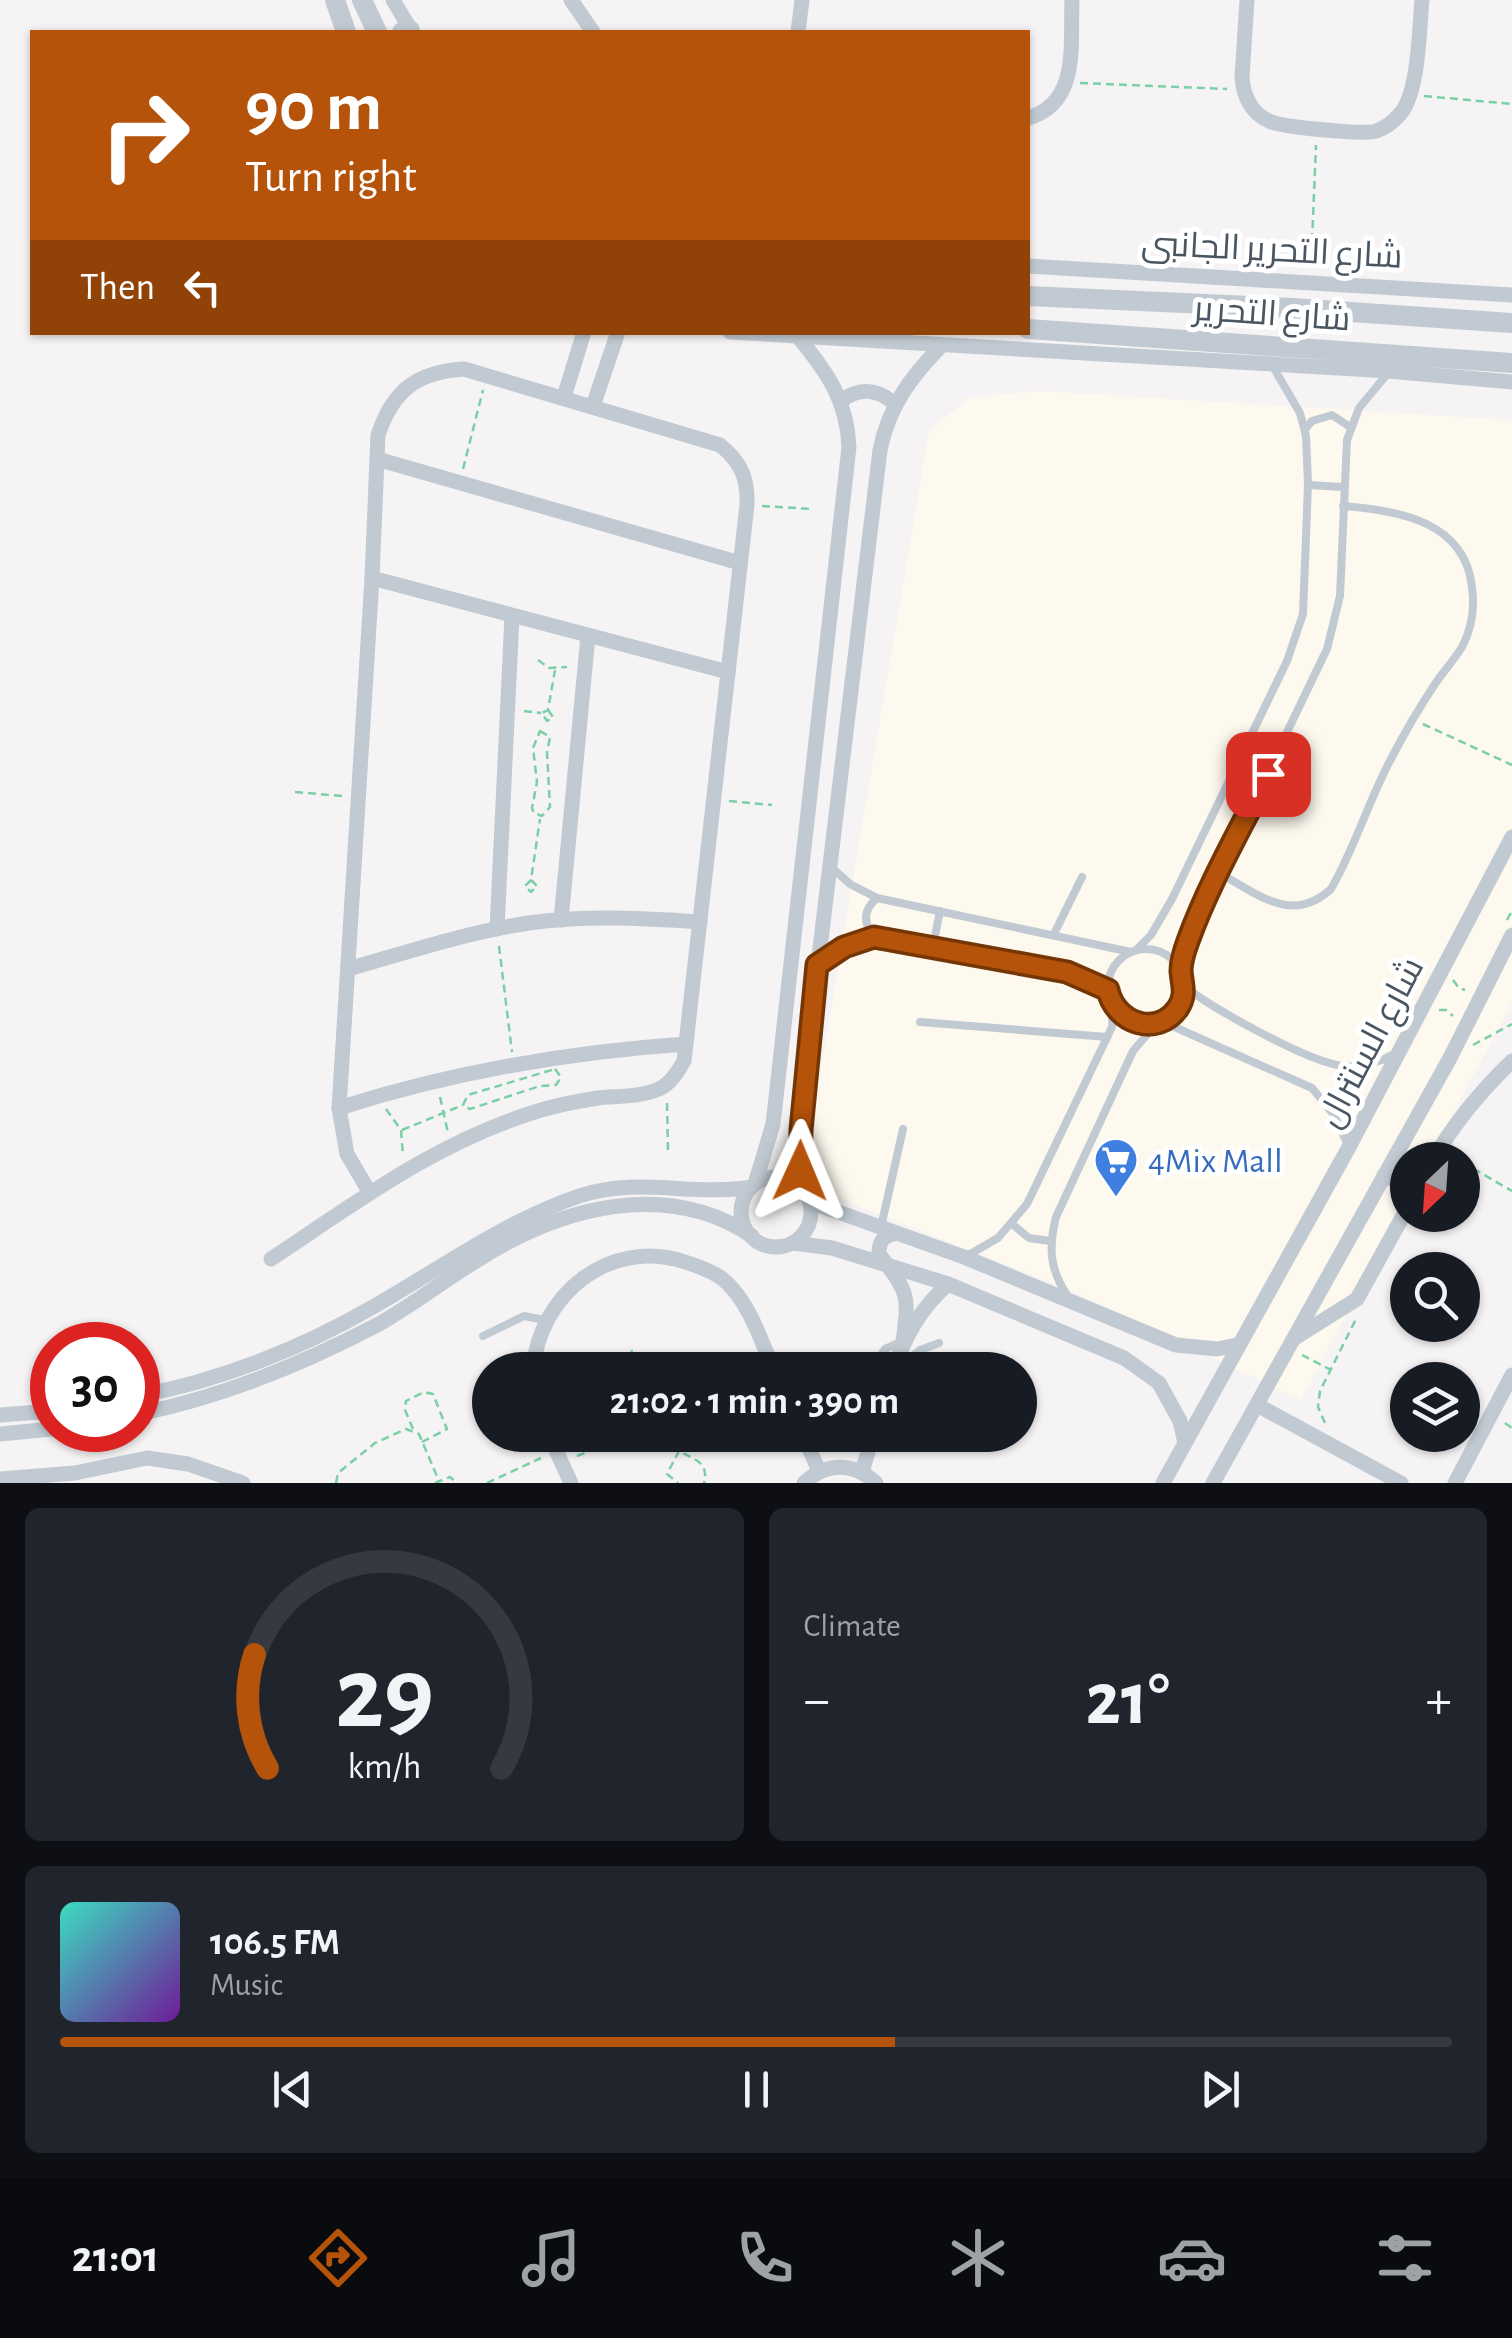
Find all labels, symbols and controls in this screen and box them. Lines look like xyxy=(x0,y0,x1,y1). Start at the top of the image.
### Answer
icon: right xyxy=(80,70,210,200)
text: 90 m xyxy=(245,73,382,143)
text: Turn right xyxy=(245,155,417,200)
street label: شارع التحرير الجانبى xyxy=(1140,226,1403,279)
icon: left xyxy=(175,260,230,315)
text: Then xyxy=(80,269,155,307)
street label: شارع التحرير xyxy=(1190,291,1352,341)
pin xyxy=(1226,732,1311,817)
icon: arrive xyxy=(1241,747,1296,802)
street label: شارع السنترال xyxy=(1312,952,1434,1135)
position arrow xyxy=(748,1119,852,1223)
supermarket icon: 4Mix Mall xyxy=(1093,1137,1139,1198)
north arrow xyxy=(1390,1142,1480,1232)
map controls xyxy=(1390,1142,1480,1452)
place label: 4Mix Mall xyxy=(1148,1144,1283,1179)
button: search xyxy=(1390,1252,1480,1342)
speed limit sign: 30 xyxy=(30,1322,160,1452)
button: layers xyxy=(1390,1362,1480,1452)
text: 21:02 · 1 min · 390 m xyxy=(610,1383,899,1421)
text: Climate xyxy=(804,1610,901,1642)
text: 29 xyxy=(335,1643,434,1747)
text: 21° xyxy=(1086,1663,1170,1738)
text: − xyxy=(804,1673,830,1728)
text: + xyxy=(1426,1673,1452,1728)
text: km/h xyxy=(347,1749,421,1785)
text: 106.5 FM xyxy=(210,1924,340,1962)
text: Music xyxy=(210,1969,283,2001)
icon: previous xyxy=(265,2062,320,2117)
icon: pause xyxy=(729,2062,784,2117)
icon: next xyxy=(1193,2062,1248,2117)
icon: directions xyxy=(303,2223,373,2293)
icon: music xyxy=(516,2223,586,2293)
icon: phone xyxy=(730,2223,800,2293)
icon: climate xyxy=(943,2223,1013,2293)
icon: car xyxy=(1157,2223,1227,2293)
icon: filters xyxy=(1370,2223,1440,2293)
text: 21:01 xyxy=(72,2235,159,2280)

